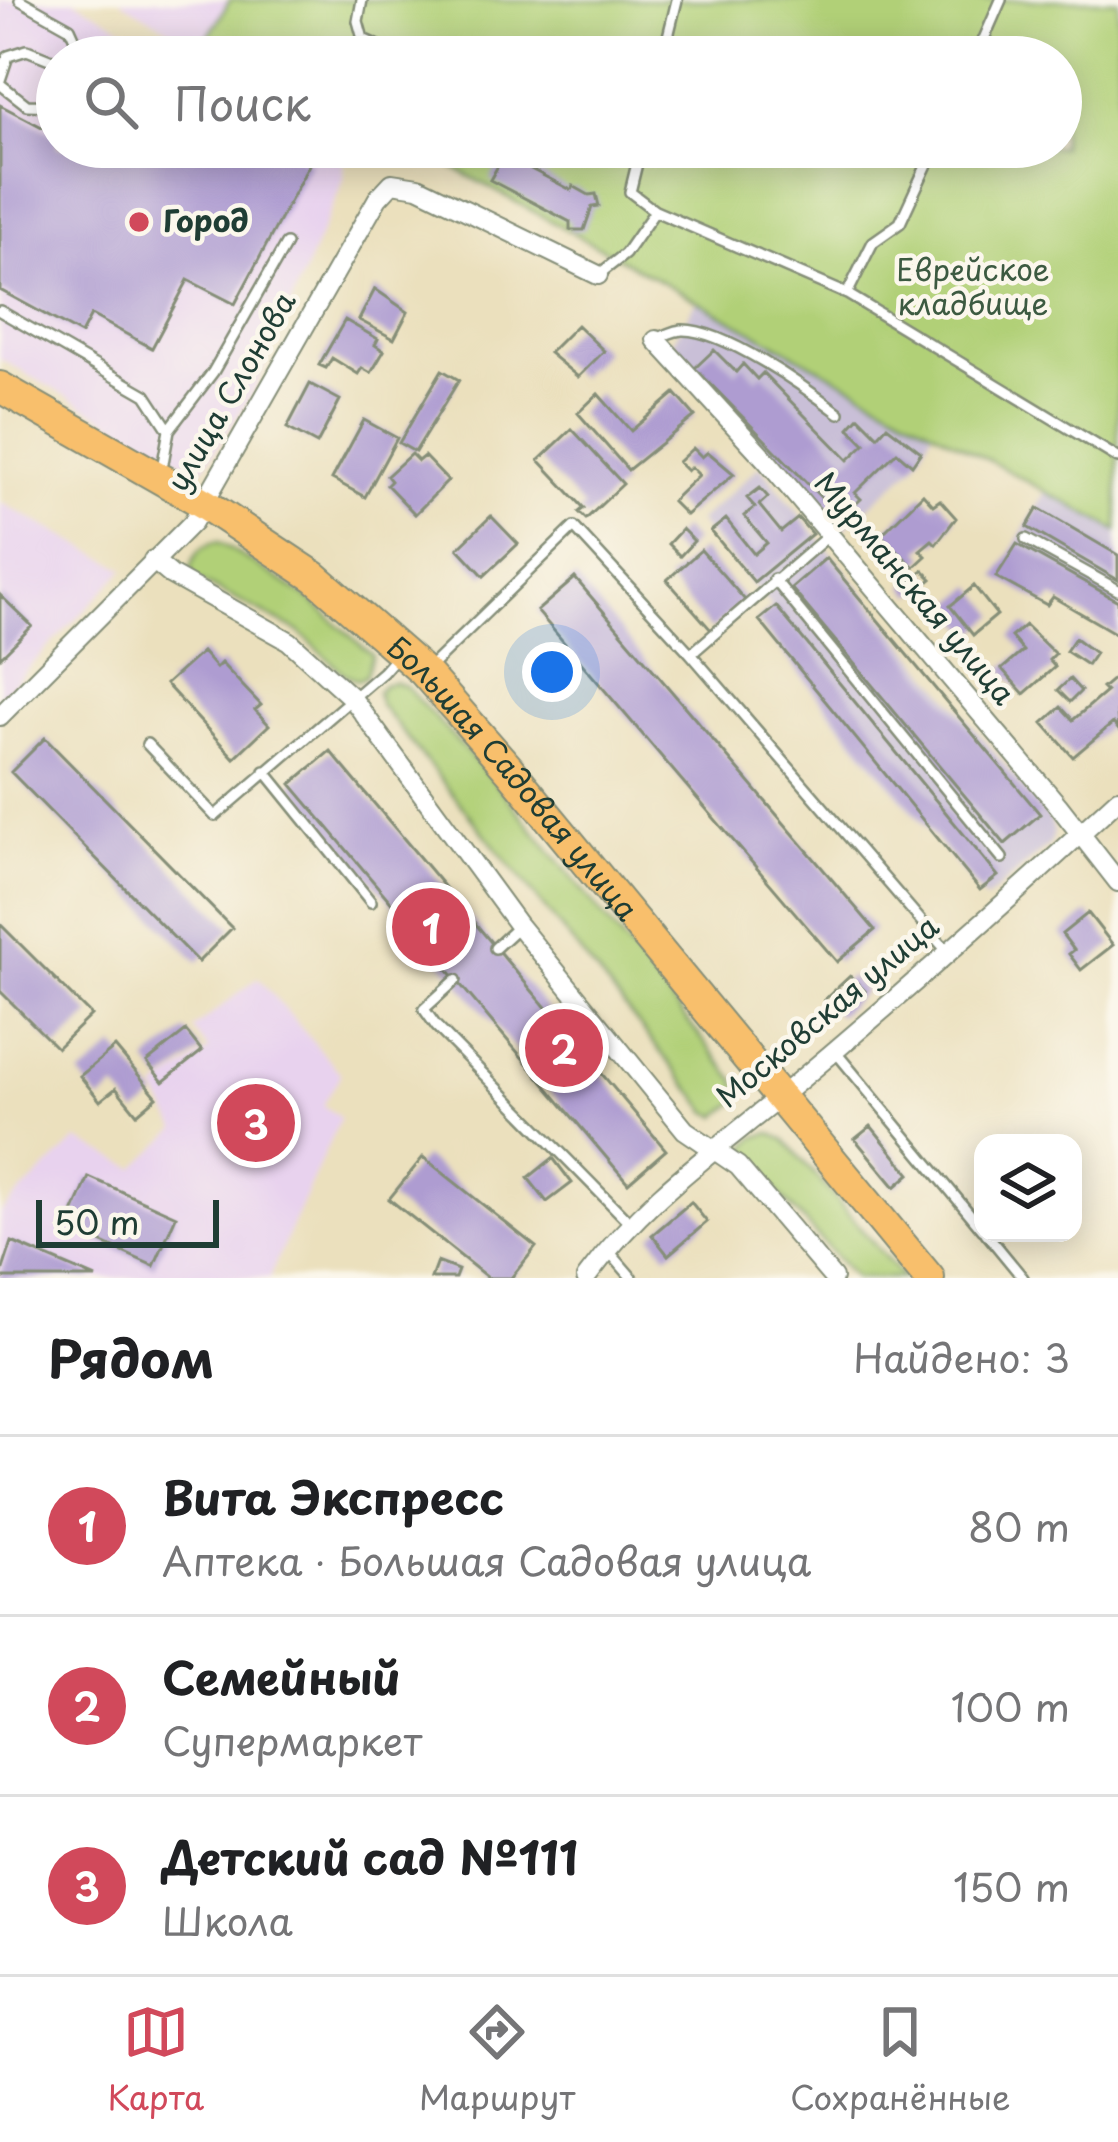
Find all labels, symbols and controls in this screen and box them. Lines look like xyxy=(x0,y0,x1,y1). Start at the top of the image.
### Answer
search box xyxy=(36,36,1082,168)
text: Поиск xyxy=(174,68,311,136)
icon: search xyxy=(78,69,144,135)
place label: Город xyxy=(163,197,249,242)
marker: Город xyxy=(126,209,152,235)
park label: Еврейское кладбище xyxy=(896,246,1050,325)
street label: улица Слонова xyxy=(154,282,306,499)
street label: Мурманская улица xyxy=(805,461,1027,714)
street label: Большая Садовая улица xyxy=(378,624,650,929)
your location xyxy=(522,642,582,702)
pin: 1 xyxy=(392,882,470,972)
street label: Московская улица xyxy=(705,903,948,1117)
pin: 2 xyxy=(525,1003,603,1093)
pin: 3 xyxy=(217,1078,295,1168)
map controls xyxy=(974,1134,1082,1242)
button: layers xyxy=(974,1134,1082,1242)
scale bar xyxy=(36,1194,219,1247)
text: 50 m xyxy=(54,1196,140,1246)
text: Рядом xyxy=(48,1318,214,1395)
text: Найдено: 3 xyxy=(853,1327,1070,1386)
text: Вита Экспресс xyxy=(162,1462,504,1530)
text: 1 xyxy=(78,1496,96,1555)
text: 80 m xyxy=(968,1496,1070,1555)
text: Аптека · Большая Садовая улица xyxy=(162,1530,811,1589)
text: Семейный xyxy=(162,1642,401,1710)
text: 2 xyxy=(73,1676,101,1735)
text: 100 m xyxy=(951,1676,1070,1735)
text: Супермаркет xyxy=(162,1710,422,1769)
text: Детский сад №111 xyxy=(162,1822,578,1890)
text: 3 xyxy=(74,1856,100,1915)
text: 150 m xyxy=(953,1856,1070,1915)
text: Школа xyxy=(162,1890,293,1949)
tab: Карта xyxy=(107,1999,204,2121)
tab: Маршрут xyxy=(419,1999,575,2121)
tab: Сохранённые xyxy=(790,1999,1011,2121)

